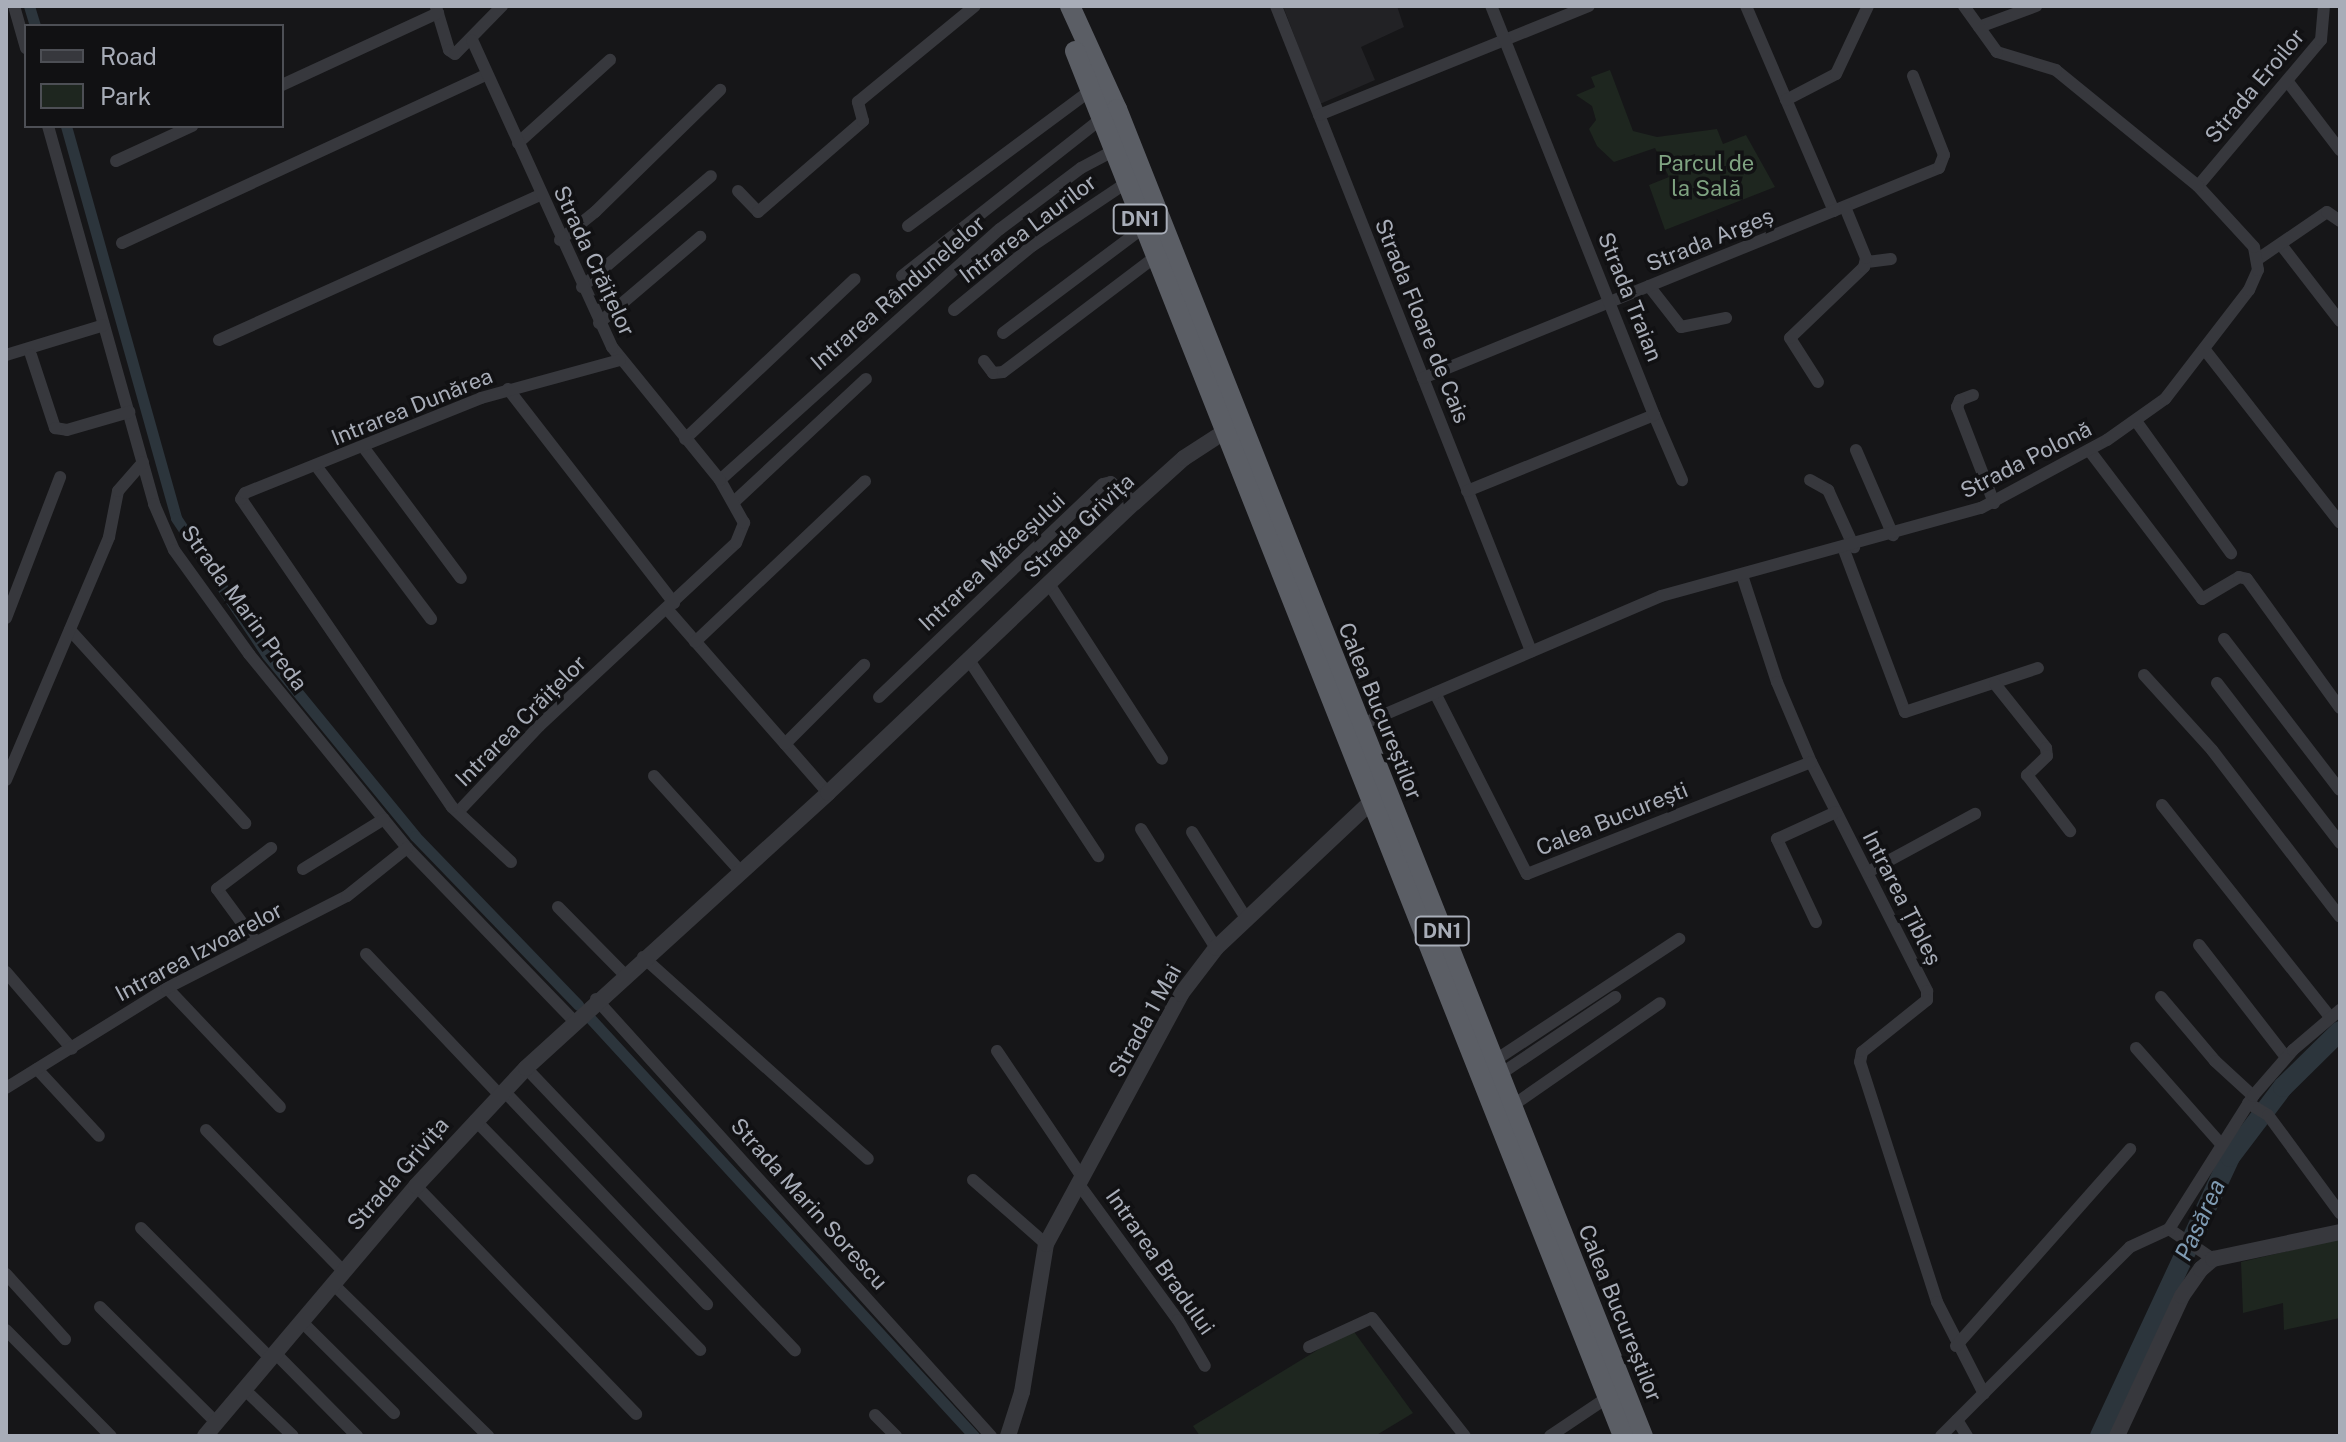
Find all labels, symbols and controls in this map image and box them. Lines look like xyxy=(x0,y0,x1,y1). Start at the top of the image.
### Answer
legend xyxy=(24,24,284,128)
street label: Strada Eroilor xyxy=(2200,24,2310,148)
text: Road xyxy=(100,42,157,70)
text: Park xyxy=(100,82,151,110)
park label: Parcul de la Sală xyxy=(1658,150,1754,202)
street label: Intrarea Laurilor xyxy=(954,169,1102,289)
street label: Strada Crăițelor xyxy=(548,182,640,340)
road number: DN1 xyxy=(1112,203,1168,235)
street label: Strada Argeș xyxy=(1643,203,1777,277)
street label: Intrarea Rândunelelor xyxy=(806,210,990,376)
street label: Strada Floare de Cais xyxy=(1369,215,1475,427)
street label: Strada Traian xyxy=(1592,229,1668,365)
street label: Intrarea Dunărea xyxy=(328,363,496,451)
street label: Strada Polonă xyxy=(1956,416,2096,504)
street label: Strada Grivița xyxy=(1018,468,1140,584)
street label: Intrarea Măceșului xyxy=(913,487,1071,637)
street label: Strada Marin Preda xyxy=(175,520,313,696)
street label: Calea Bucureștilor xyxy=(1332,619,1428,803)
street label: Intrarea Crăițelor xyxy=(450,650,592,792)
street label: Calea București xyxy=(1532,777,1692,861)
street label: Intrarea Țibleș xyxy=(1857,827,1947,969)
street label: Intrarea Izvoarelor xyxy=(111,897,287,1007)
road number: DN1 xyxy=(1414,915,1470,947)
street label: Strada 1 Mai xyxy=(1103,960,1187,1082)
street label: Strada Grivița xyxy=(342,1112,454,1236)
street label: Strada Marin Sorescu xyxy=(725,1113,893,1295)
water label: Pasărea xyxy=(2169,1175,2231,1265)
street label: Intrarea Bradului xyxy=(1100,1184,1220,1340)
street label: Calea Bucureștilor xyxy=(1572,1221,1668,1405)

